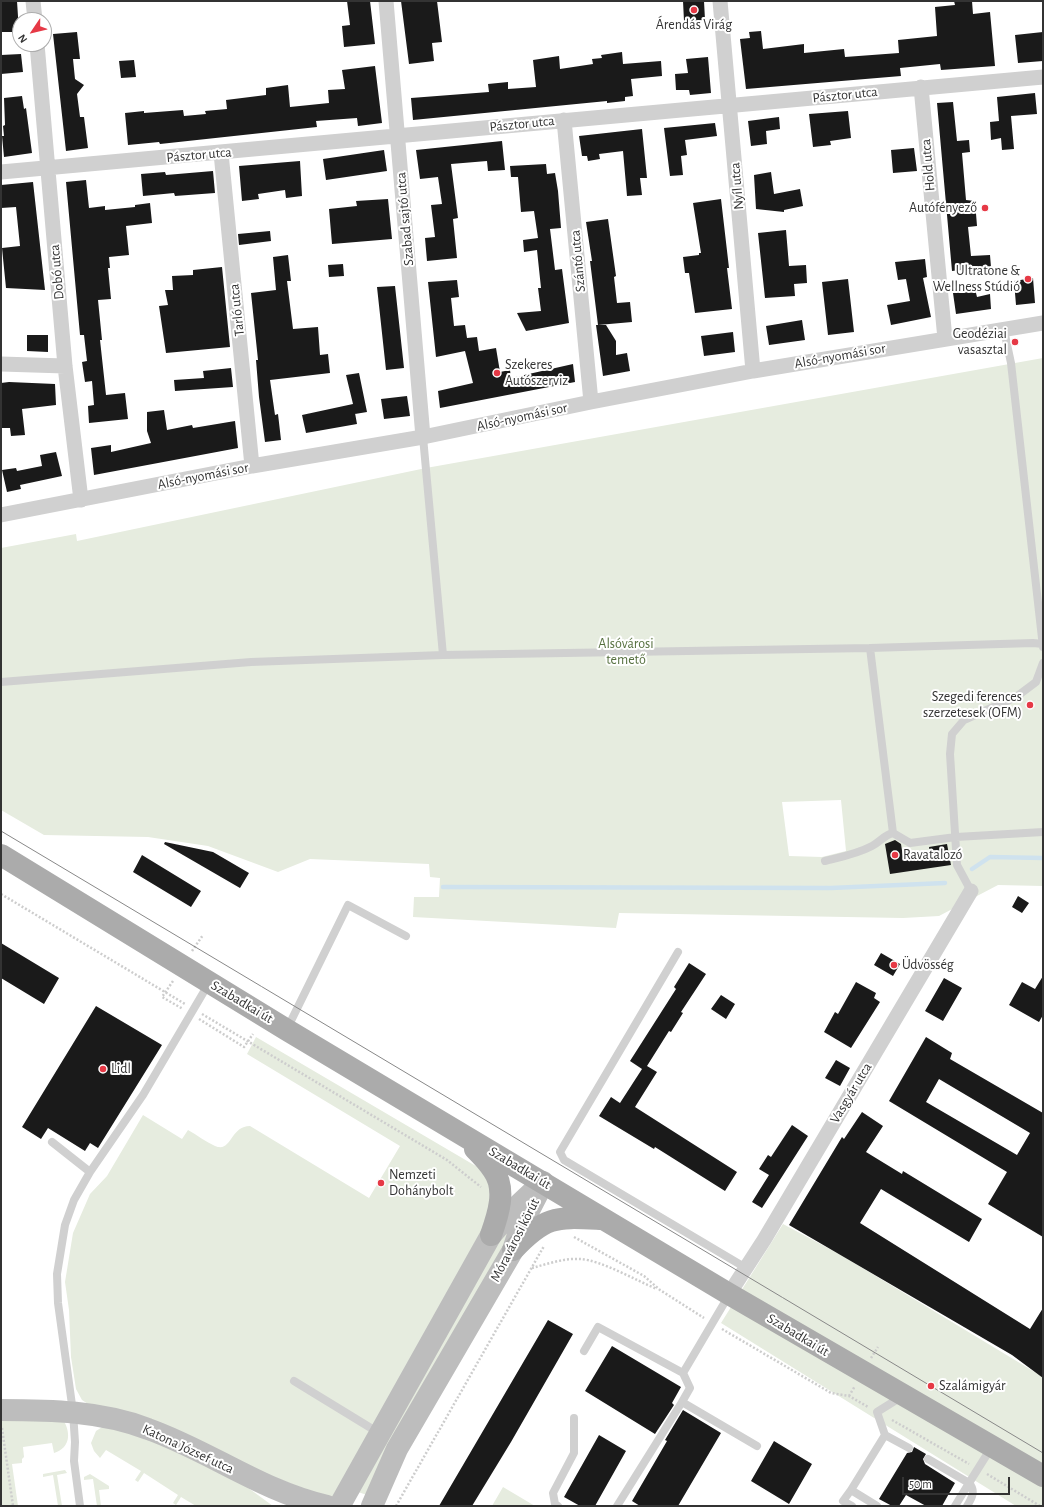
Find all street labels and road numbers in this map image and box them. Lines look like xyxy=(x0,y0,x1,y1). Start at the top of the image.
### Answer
street label: Pásztor utca xyxy=(812,83,878,107)
street label: Pásztor utca xyxy=(489,112,555,136)
street label: Hold utca xyxy=(917,138,939,192)
street label: Pásztor utca xyxy=(166,144,232,166)
street label: Nyíl utca xyxy=(727,162,747,210)
street label: Szabad sajtó utca xyxy=(393,171,417,267)
street label: Szántó utca xyxy=(567,229,589,293)
street label: Dobó utca xyxy=(46,244,68,300)
street label: Tarló utca xyxy=(226,283,248,337)
street label: Alsó-nyomási sor xyxy=(793,340,887,372)
street label: Alsó-nyomási sor xyxy=(475,399,569,435)
street label: Alsó-nyomási sor xyxy=(156,459,250,493)
street label: Szabadkai út xyxy=(208,977,276,1027)
street label: Vasgyár utca xyxy=(826,1060,876,1126)
street label: Szabadkai út xyxy=(486,1143,554,1193)
street label: Móravárosi körút xyxy=(487,1195,543,1285)
street label: Szabadkai út xyxy=(764,1310,832,1360)
street label: Katona József utca xyxy=(140,1421,236,1477)

